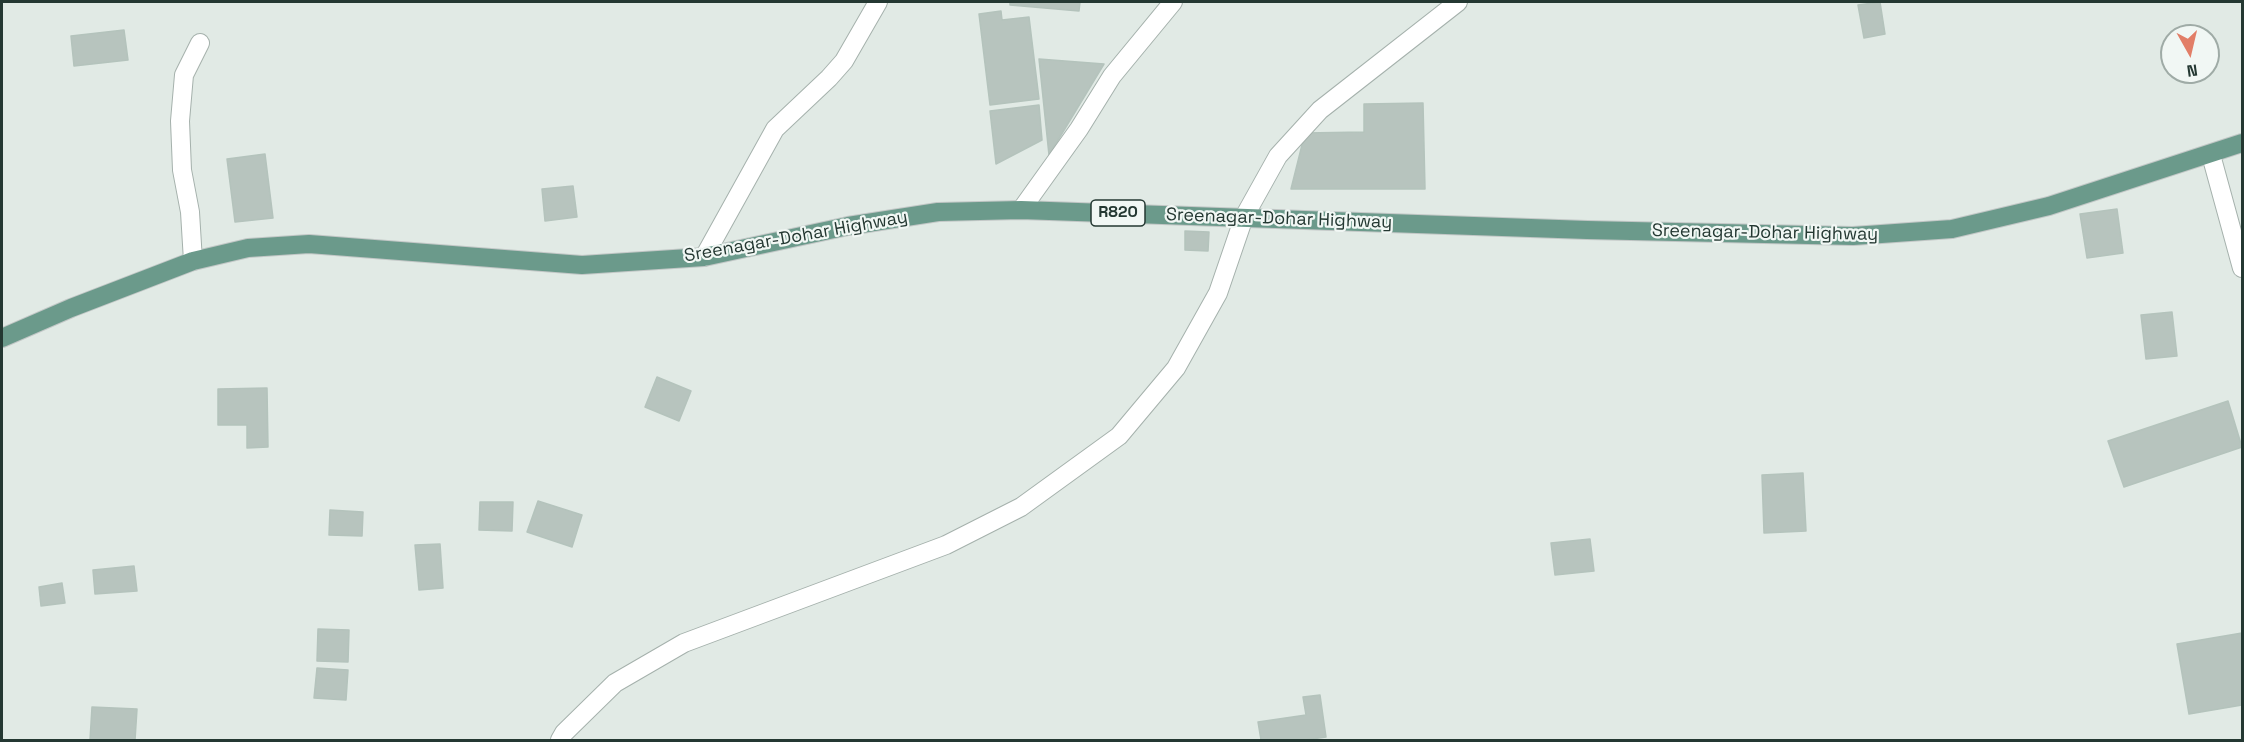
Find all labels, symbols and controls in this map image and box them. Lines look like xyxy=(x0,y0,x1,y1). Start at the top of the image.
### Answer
north arrow xyxy=(2160,24,2220,84)
text: N xyxy=(2186,59,2199,81)
road number: R820 xyxy=(1091,200,1145,226)
street label: Sreenagar-Dohar Highway xyxy=(1165,204,1393,234)
street label: Sreenagar-Dohar Highway xyxy=(683,207,909,267)
street label: Sreenagar-Dohar Highway xyxy=(1652,220,1878,246)

